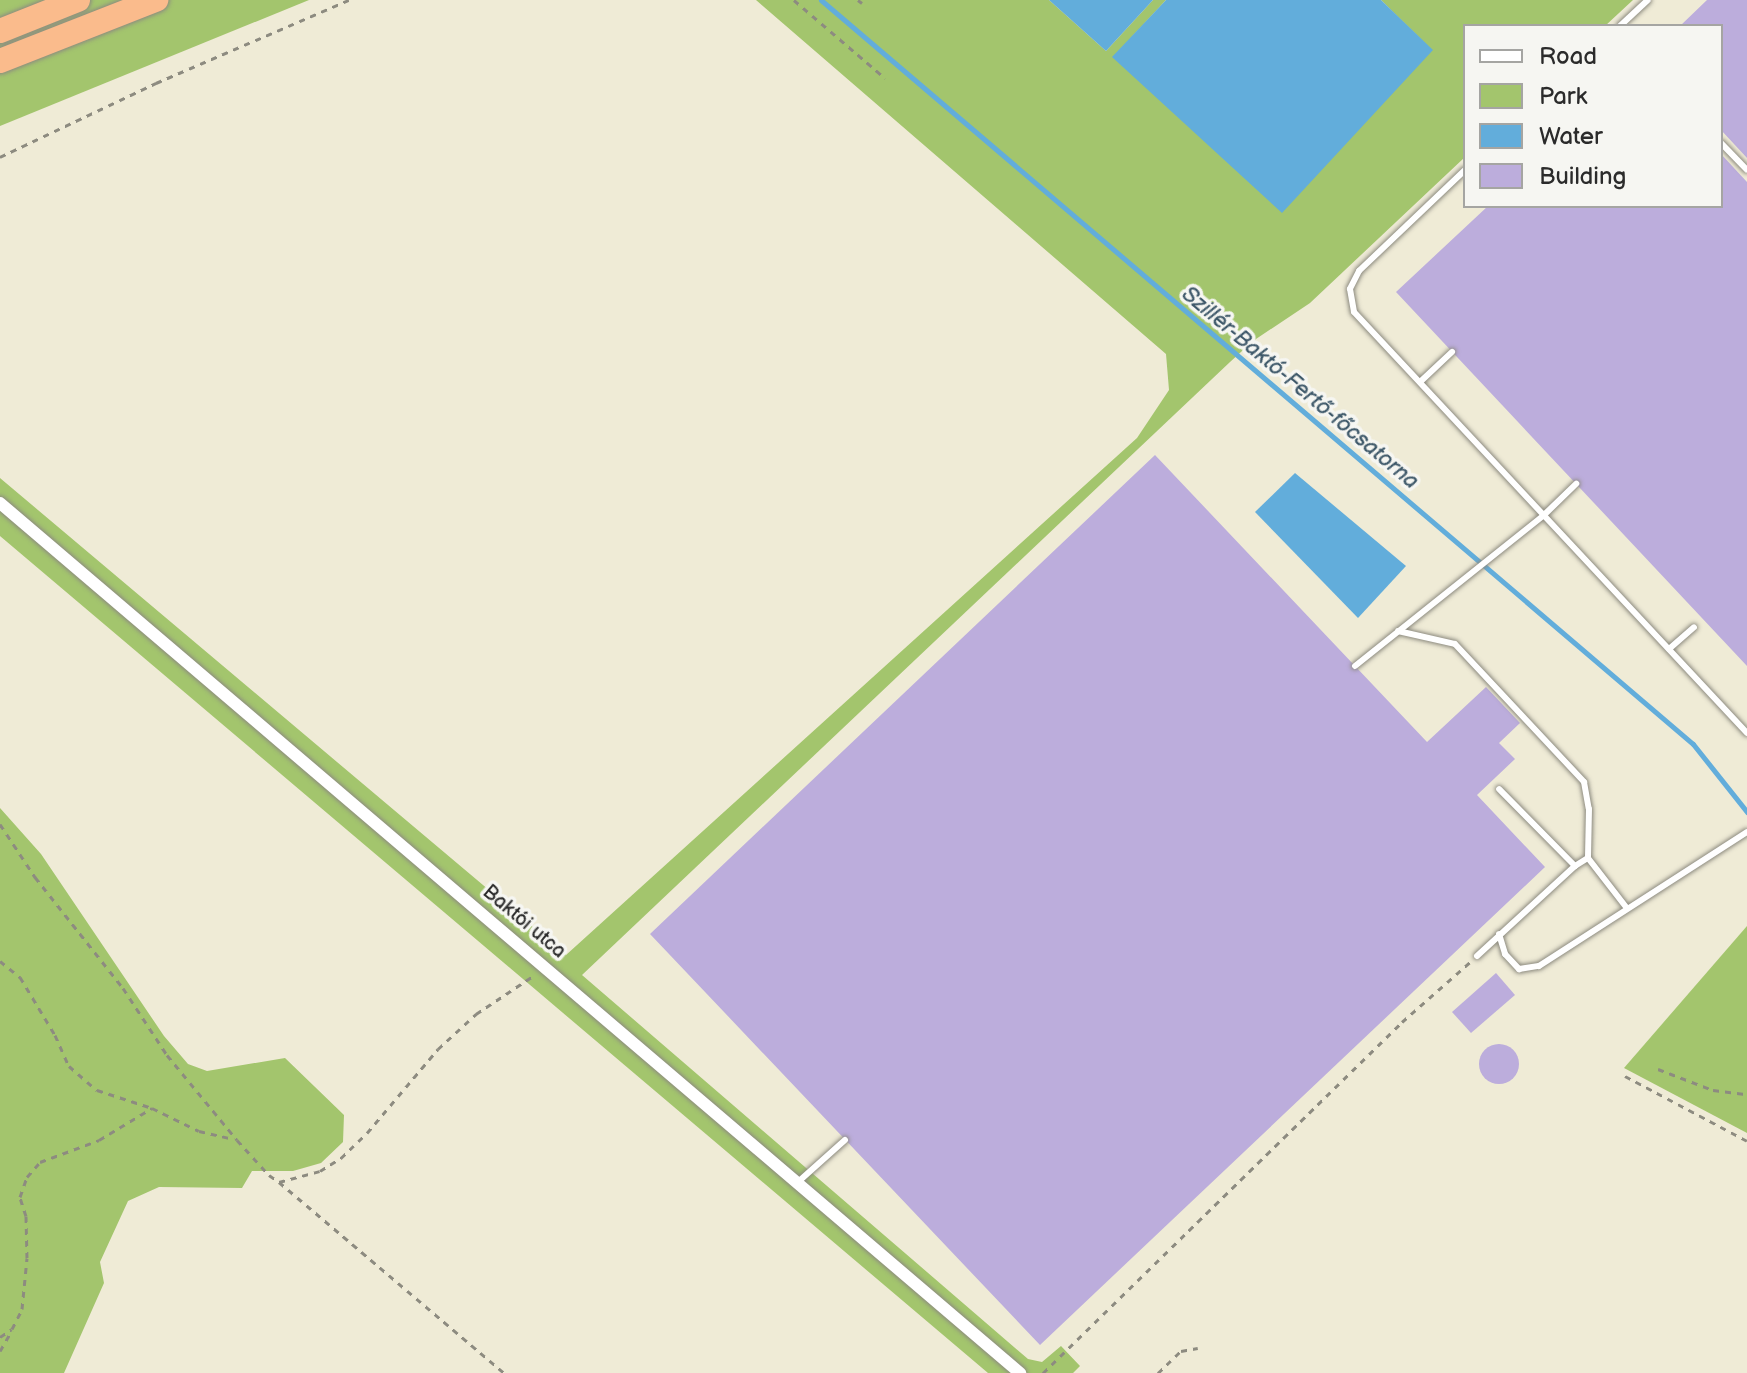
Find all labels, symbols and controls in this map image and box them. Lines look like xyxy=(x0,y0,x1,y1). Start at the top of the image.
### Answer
legend xyxy=(1463,24,1723,208)
text: Road xyxy=(1539,42,1597,71)
text: Park xyxy=(1539,82,1587,111)
text: Water xyxy=(1539,122,1603,151)
text: Building xyxy=(1539,162,1626,191)
water label: Szillér-Baktó-Fertő-főcsatorna xyxy=(1176,281,1424,495)
street label: Baktói utca xyxy=(478,880,570,964)

